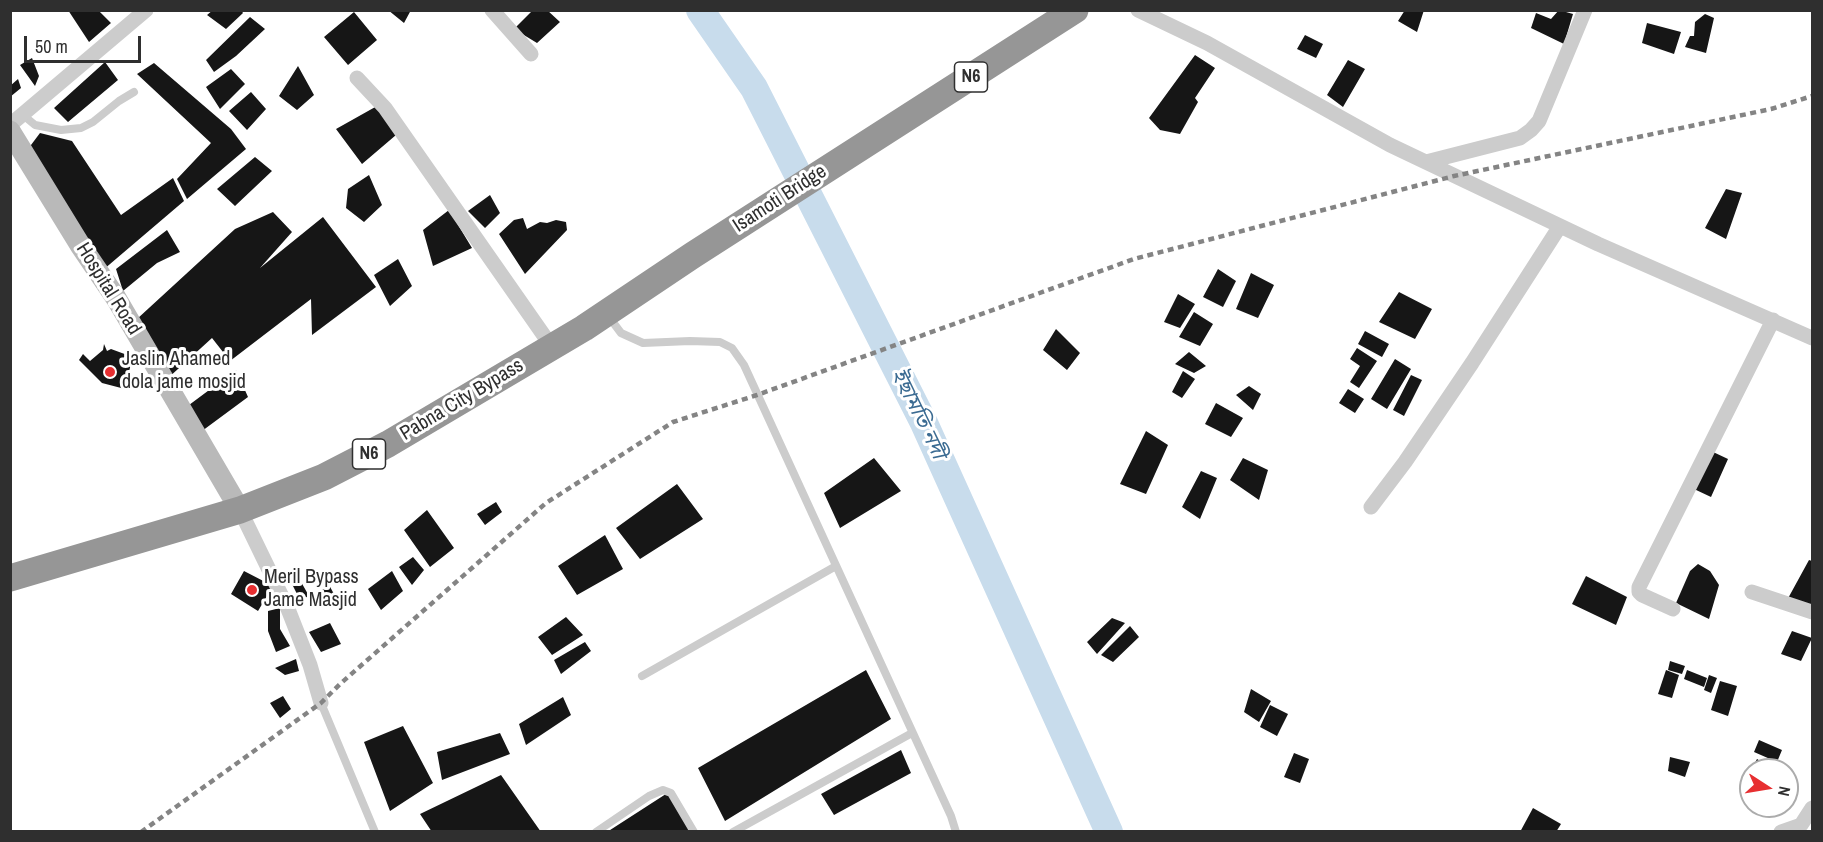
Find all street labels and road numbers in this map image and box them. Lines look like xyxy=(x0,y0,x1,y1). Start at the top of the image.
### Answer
road number: N6 xyxy=(954,62,988,92)
street label: Isamoti Bridge xyxy=(729,160,831,238)
street label: Hospital Road xyxy=(70,239,146,339)
street label: Pabna City Bypass xyxy=(396,354,528,446)
road number: N6 xyxy=(352,439,386,469)

